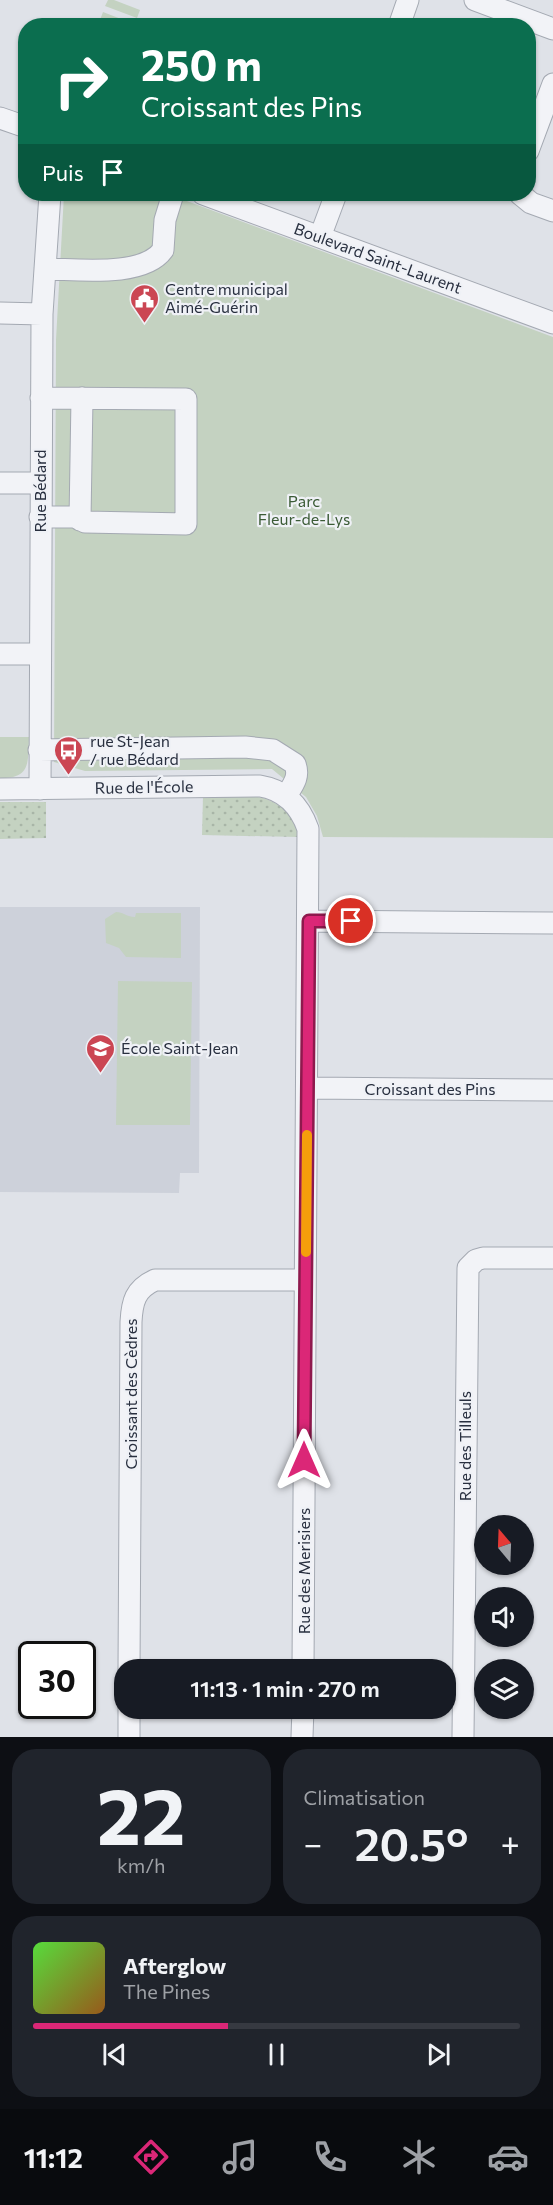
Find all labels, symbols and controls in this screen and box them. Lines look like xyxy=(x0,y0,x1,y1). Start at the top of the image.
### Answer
text: 250 m xyxy=(141,38,262,90)
icon: right xyxy=(42,42,120,120)
text: Croissant des Pins xyxy=(141,90,362,123)
icon: arrive xyxy=(96,156,129,189)
text: Puis xyxy=(42,159,84,186)
street label: Boulevard Saint-Laurent xyxy=(292,218,465,297)
place label: Centre municipal Aimé-Guérin xyxy=(165,279,288,316)
public building icon: Centre municipal Aimé-Guérin xyxy=(128,282,160,324)
street label: Rue Bédard xyxy=(30,450,49,532)
park label: Parc Fleur-de-Lys xyxy=(258,491,350,528)
place label: rue St-Jean / rue Bédard xyxy=(90,731,179,768)
bus stop icon: rue St-Jean / rue Bédard xyxy=(53,734,85,776)
street label: Rue de l'École xyxy=(95,776,193,797)
pin xyxy=(325,895,376,946)
icon: arrive xyxy=(334,904,367,937)
school or university icon: École Saint-Jean xyxy=(84,1032,116,1074)
place label: École Saint-Jean xyxy=(121,1038,239,1057)
street label: Croissant des Pins xyxy=(364,1079,496,1098)
street label: Croissant des Cèdres xyxy=(121,1319,140,1469)
street label: Rue des Tilleuls xyxy=(455,1391,474,1501)
position arrow xyxy=(272,1428,336,1492)
street label: Rue des Merisiers xyxy=(294,1508,313,1634)
north arrow xyxy=(474,1515,534,1575)
map controls xyxy=(474,1515,534,1719)
button: sound xyxy=(474,1587,534,1647)
speed limit sign: 30 xyxy=(18,1641,96,1719)
button: layers xyxy=(474,1659,534,1719)
text: 11:13 · 1 min · 270 m xyxy=(190,1675,380,1702)
text: 22 xyxy=(97,1766,186,1861)
text: Climatisation xyxy=(304,1785,425,1809)
text: 20.5° xyxy=(354,1815,468,1870)
text: − xyxy=(304,1822,322,1863)
text: + xyxy=(501,1822,520,1863)
text: km/h xyxy=(117,1853,166,1877)
text: Afterglow xyxy=(123,1952,226,1979)
text: The Pines xyxy=(123,1979,210,2003)
icon: previous xyxy=(98,2038,131,2071)
icon: pause xyxy=(260,2038,293,2071)
icon: next xyxy=(422,2038,455,2071)
icon: directions xyxy=(130,2136,172,2178)
icon: music xyxy=(219,2136,261,2178)
icon: phone xyxy=(309,2136,351,2178)
icon: climate xyxy=(398,2136,440,2178)
icon: car xyxy=(487,2136,529,2178)
text: 11:12 xyxy=(24,2141,83,2174)

